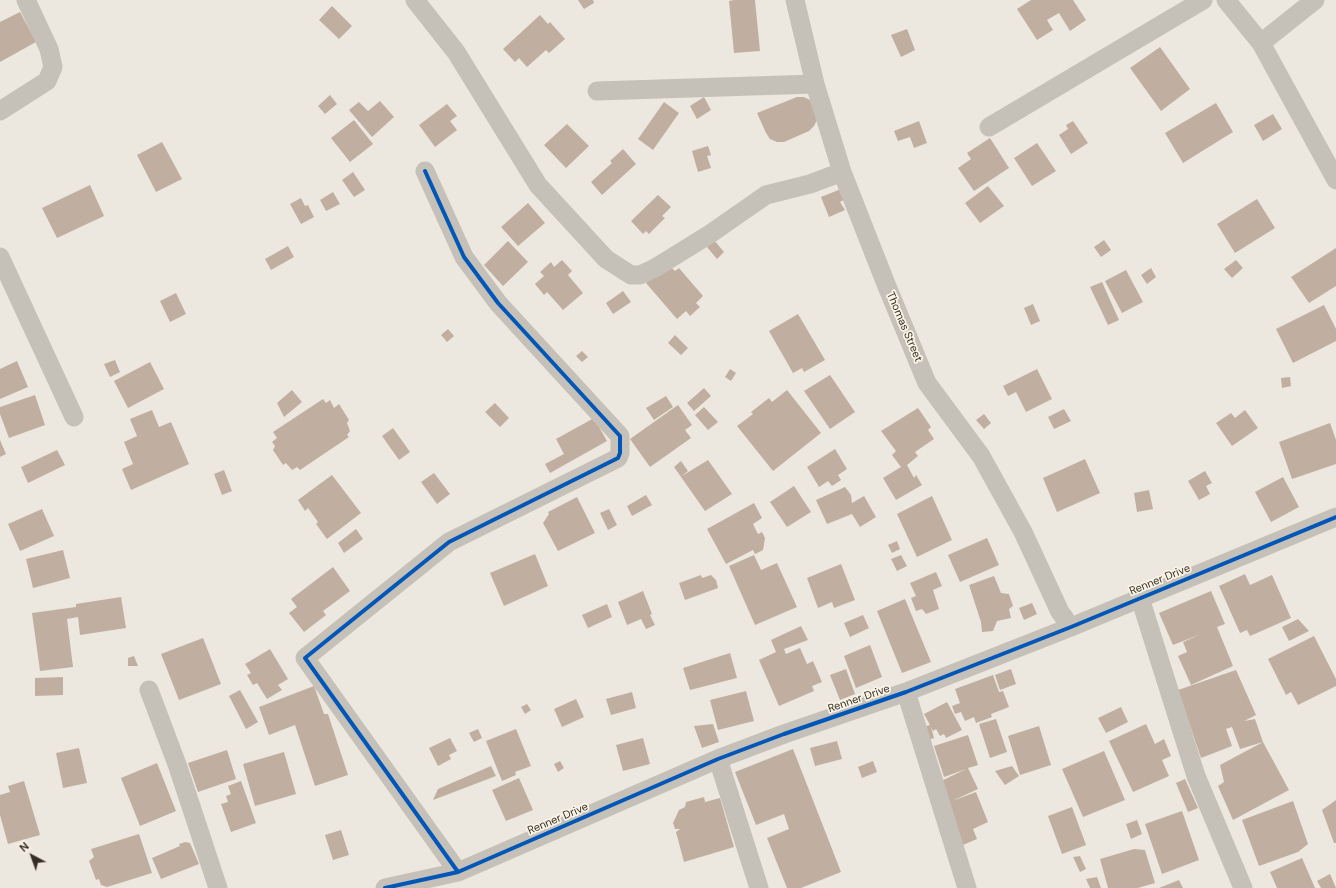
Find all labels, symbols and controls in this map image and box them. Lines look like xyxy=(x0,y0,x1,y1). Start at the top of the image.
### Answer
street label: Thomas Street xyxy=(883,290,925,364)
street label: Renner Drive xyxy=(1128,562,1192,598)
street label: Renner Drive xyxy=(826,682,892,716)
street label: Renner Drive xyxy=(526,800,590,838)
north arrow xyxy=(12,836,52,876)
text: N xyxy=(17,839,32,855)

